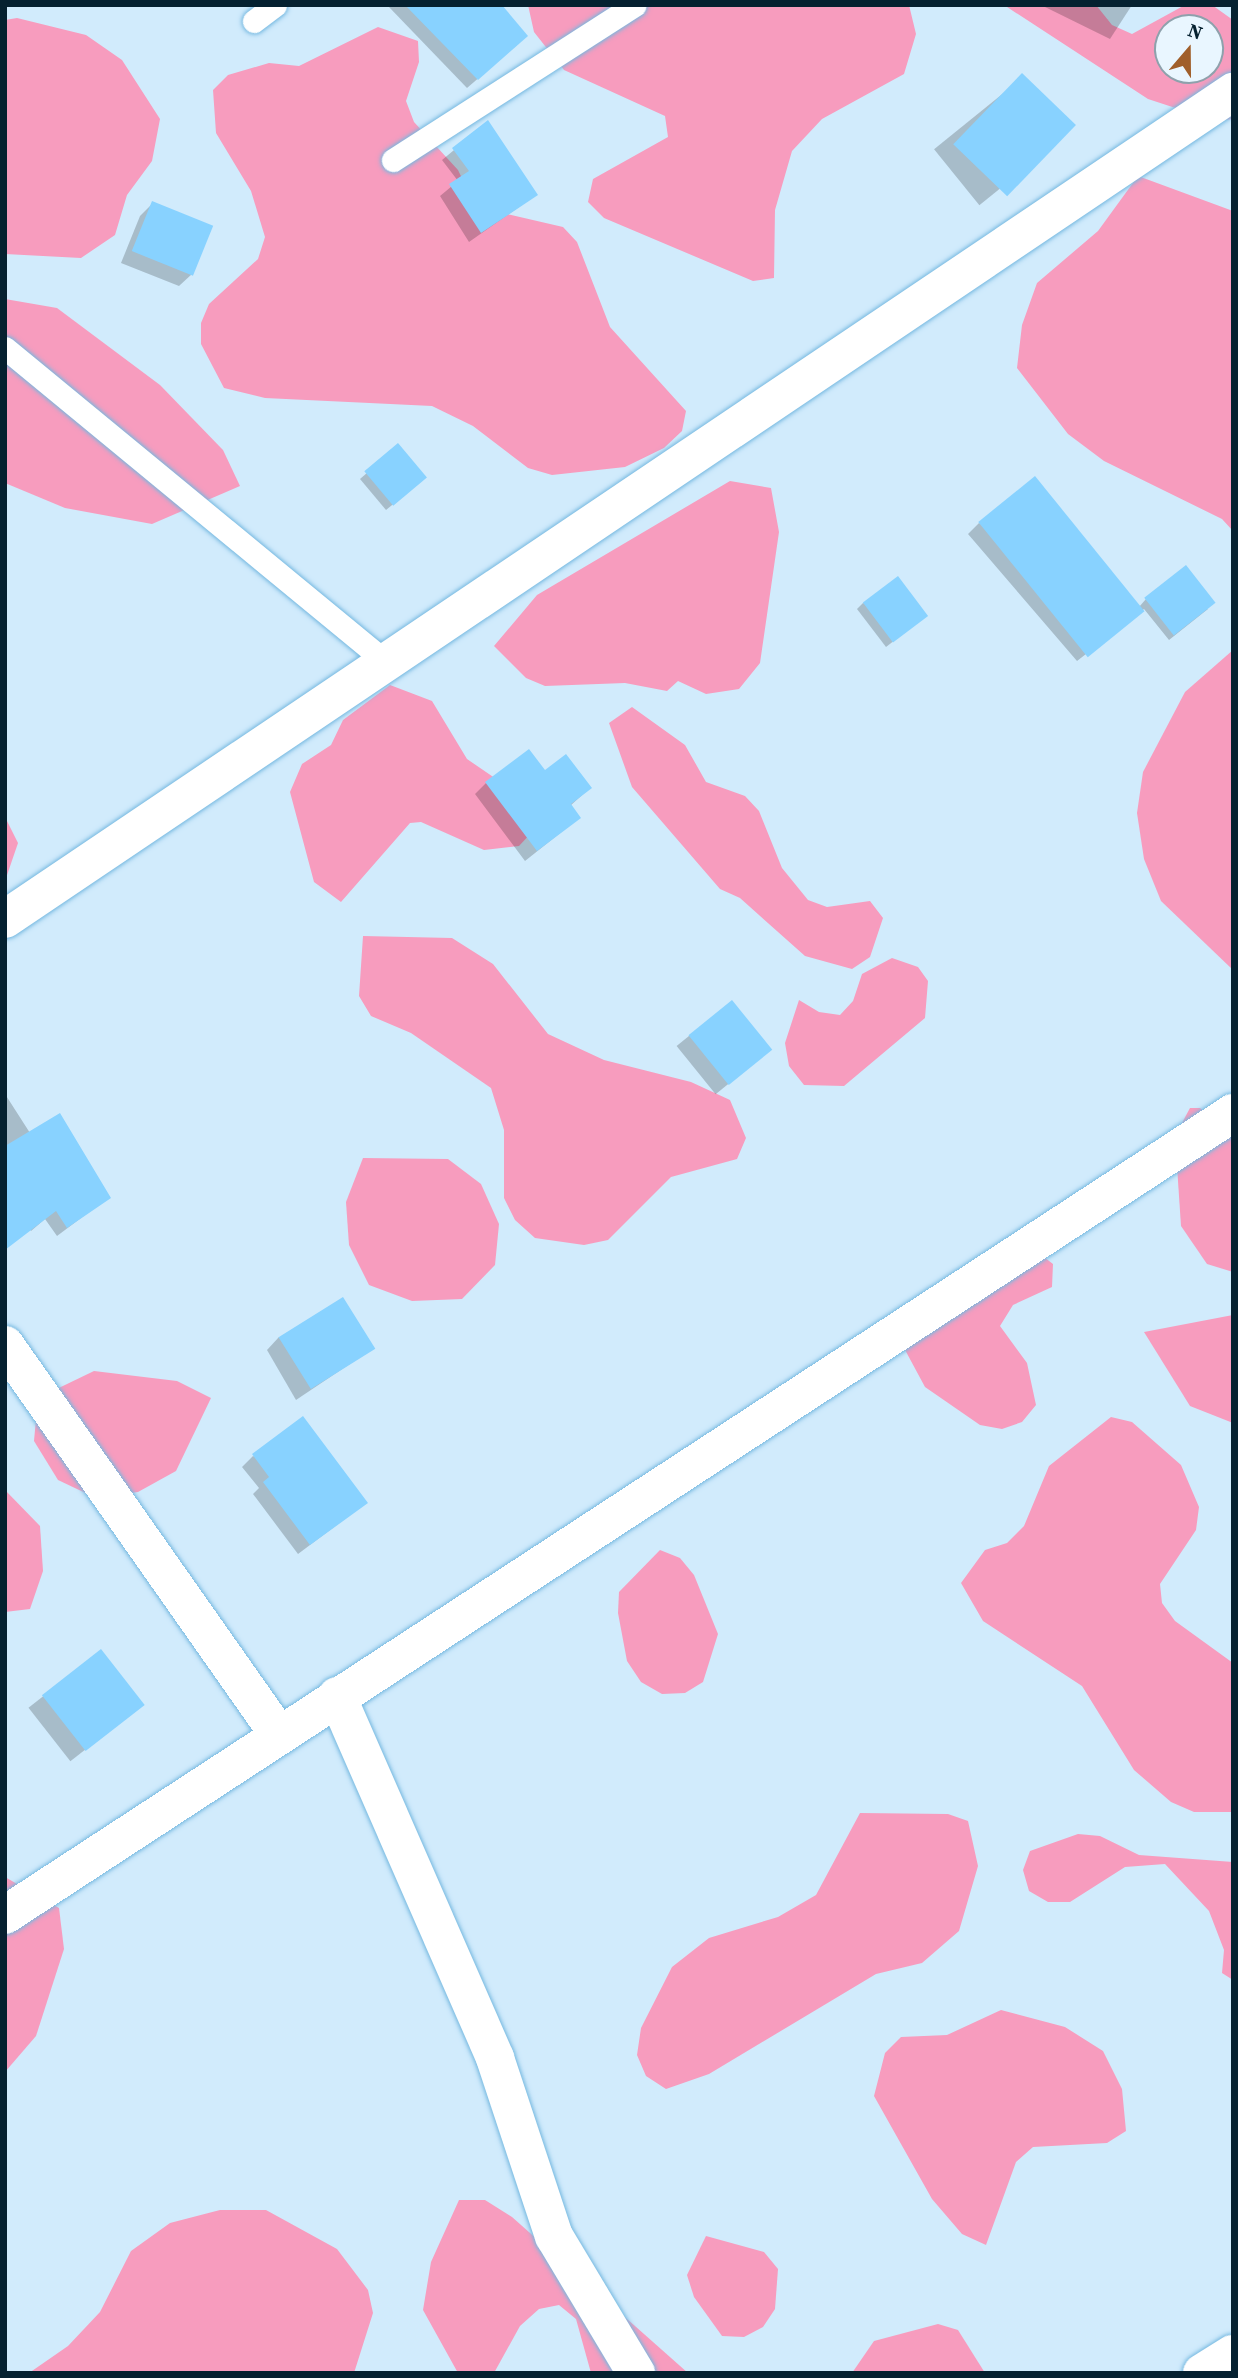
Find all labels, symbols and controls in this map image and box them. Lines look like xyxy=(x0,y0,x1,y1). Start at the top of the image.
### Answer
north arrow xyxy=(1154,14,1224,84)
text: N xyxy=(1185,17,1206,46)

